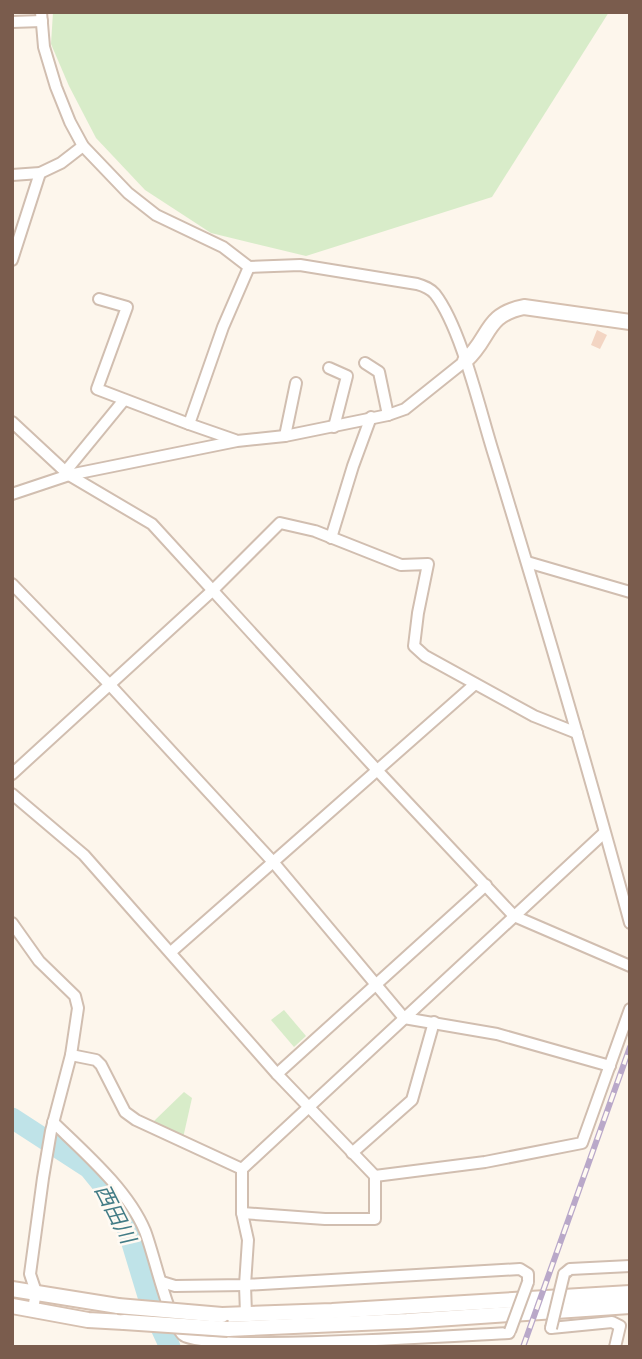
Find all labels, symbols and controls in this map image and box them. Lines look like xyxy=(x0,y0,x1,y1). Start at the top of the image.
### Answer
water label: 西田川 xyxy=(87,1180,141,1251)

